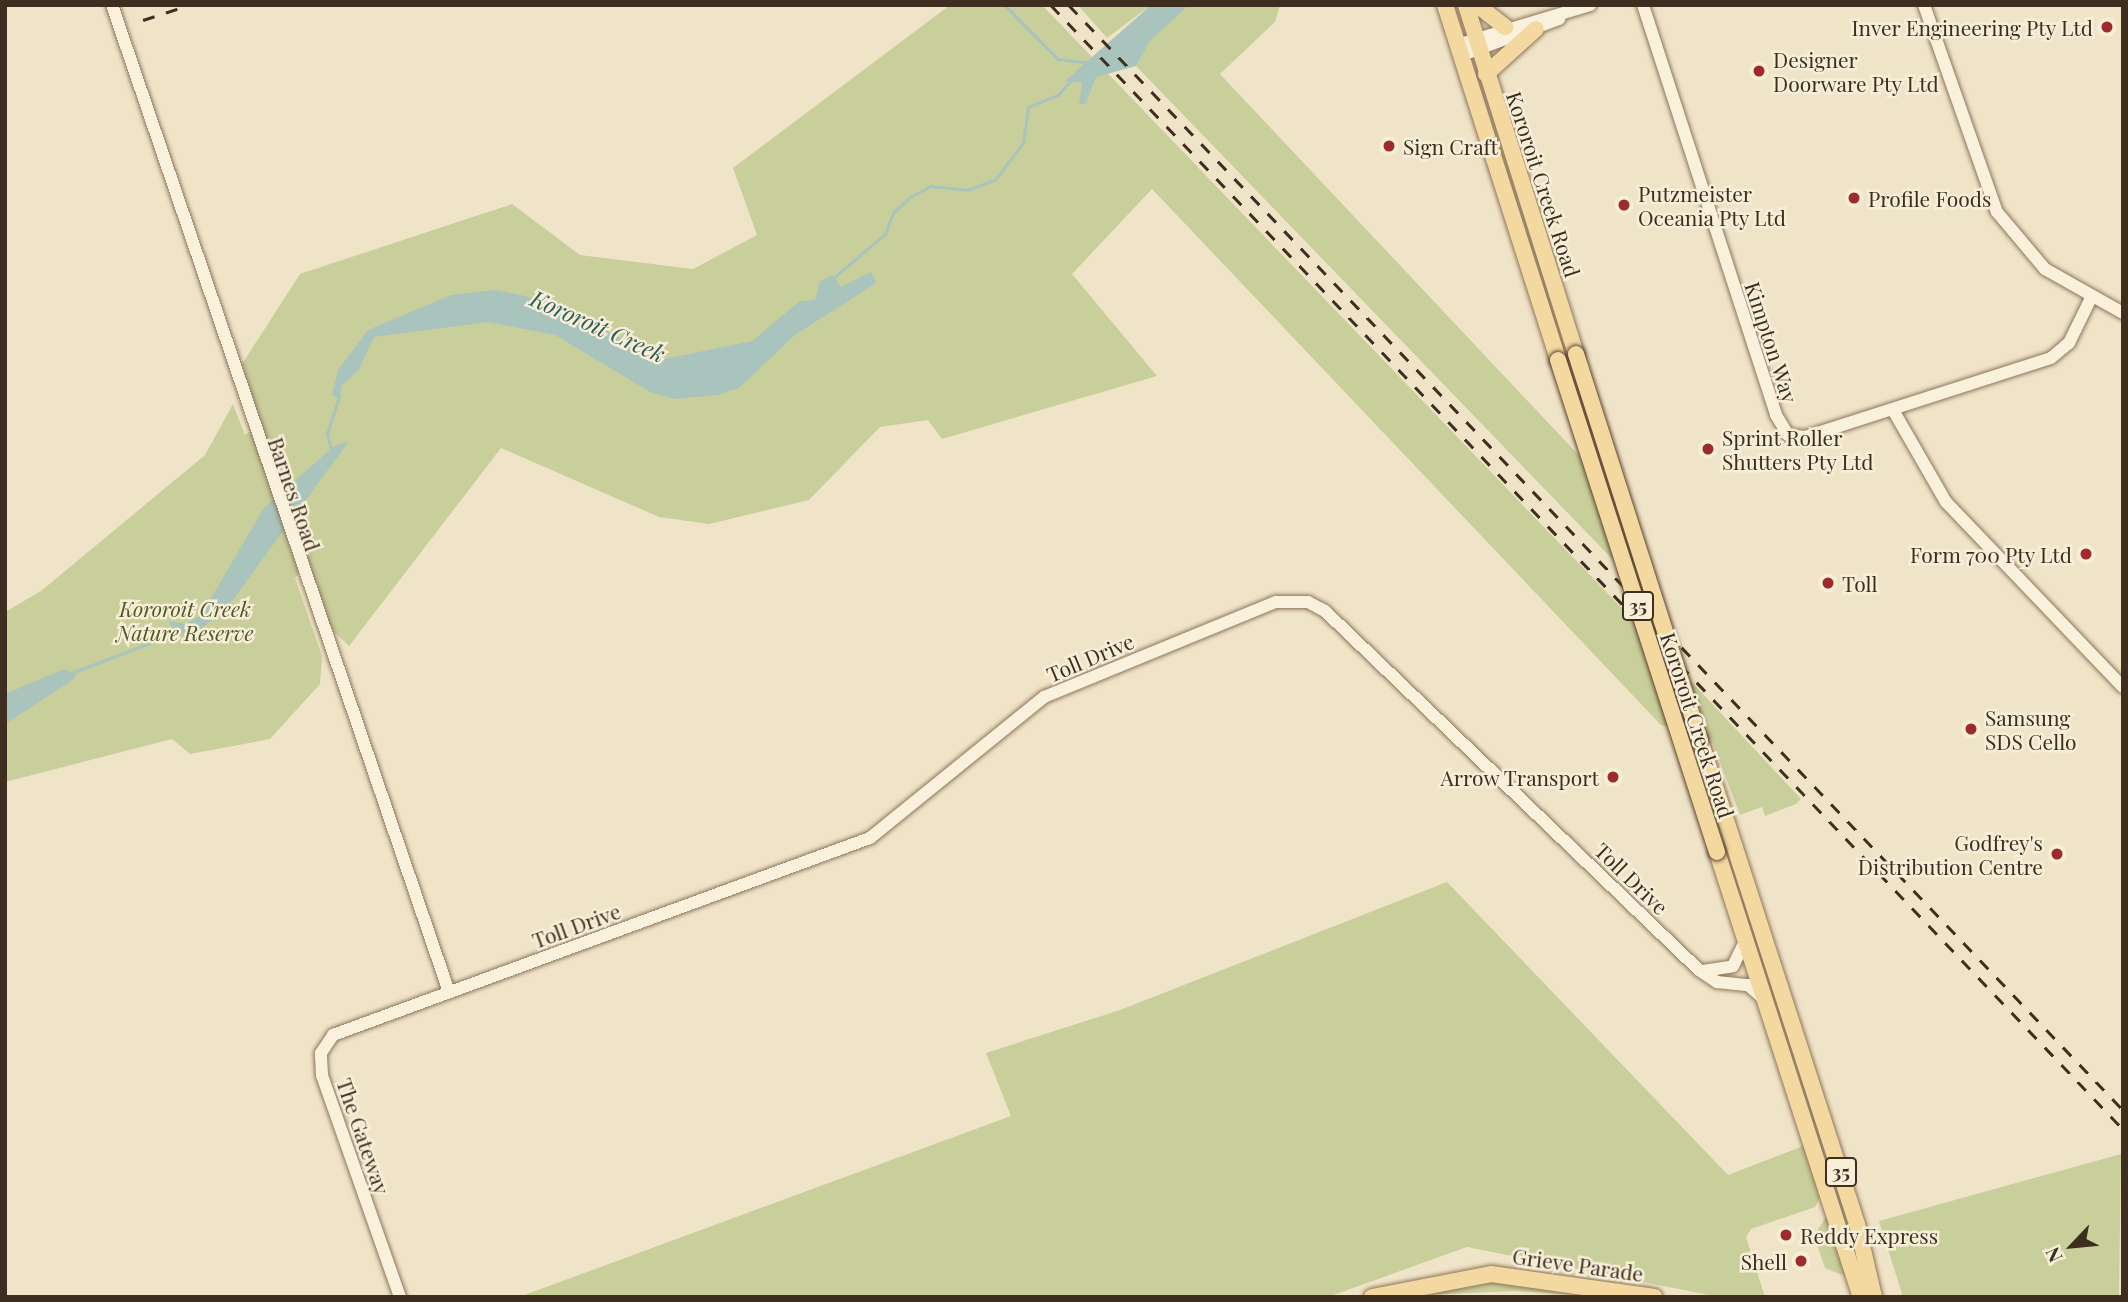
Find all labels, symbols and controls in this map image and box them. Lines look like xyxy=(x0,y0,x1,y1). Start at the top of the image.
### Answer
place label: Inver Engineering Pty Ltd xyxy=(1850,14,2093,40)
marker: Inver Engineering Pty Ltd xyxy=(2099,19,2115,35)
place label: Designer Doorware Pty Ltd xyxy=(1773,46,1939,96)
marker: Designer Doorware Pty Ltd xyxy=(1751,63,1767,79)
street label: Kororoit Creek Road xyxy=(1502,88,1586,280)
place label: Sign Craft xyxy=(1403,133,1498,159)
marker: Sign Craft xyxy=(1381,138,1397,154)
place label: Putzmeister Oceania Pty Ltd xyxy=(1638,180,1787,230)
place label: Profile Foods xyxy=(1868,185,1991,211)
marker: Profile Foods xyxy=(1846,190,1862,206)
marker: Putzmeister Oceania Pty Ltd xyxy=(1616,197,1632,213)
street label: Kimpton Way xyxy=(1740,278,1804,406)
water label: Kororoit Creek xyxy=(527,284,669,368)
place label: Sprint Roller Shutters Pty Ltd xyxy=(1722,424,1874,474)
street label: Barnes Road xyxy=(264,434,326,554)
marker: Sprint Roller Shutters Pty Ltd xyxy=(1700,441,1716,457)
place label: Form 700 Pty Ltd xyxy=(1909,541,2072,567)
marker: Form 700 Pty Ltd xyxy=(2078,546,2094,562)
place label: Toll xyxy=(1842,570,1877,596)
marker: Toll xyxy=(1820,575,1836,591)
road number: 35 xyxy=(1620,590,1656,622)
park label: Kororoit Creek Nature Reserve xyxy=(117,595,253,645)
street label: Toll Drive xyxy=(1043,627,1137,687)
street label: Kororoit Creek Road xyxy=(1656,629,1740,821)
place label: Samsung SDS Cello xyxy=(1985,704,2076,754)
marker: Samsung SDS Cello xyxy=(1963,721,1979,737)
place label: Arrow Transport xyxy=(1439,764,1599,790)
marker: Arrow Transport xyxy=(1605,769,1621,785)
place label: Godfrey's Distribution Centre xyxy=(1858,829,2043,879)
street label: Toll Drive xyxy=(1590,837,1674,919)
marker: Godfrey's Distribution Centre xyxy=(2049,846,2065,862)
street label: Toll Drive xyxy=(528,897,624,953)
street label: The Gateway xyxy=(332,1075,396,1197)
road number: 35 xyxy=(1824,1156,1858,1188)
north arrow xyxy=(2037,1211,2107,1281)
place label: Reddy Express xyxy=(1800,1222,1939,1248)
marker: Reddy Express xyxy=(1778,1227,1794,1243)
street label: Grieve Parade xyxy=(1511,1242,1645,1286)
text: N xyxy=(2038,1243,2068,1267)
place label: Shell xyxy=(1741,1248,1787,1274)
marker: Shell xyxy=(1793,1253,1809,1269)

